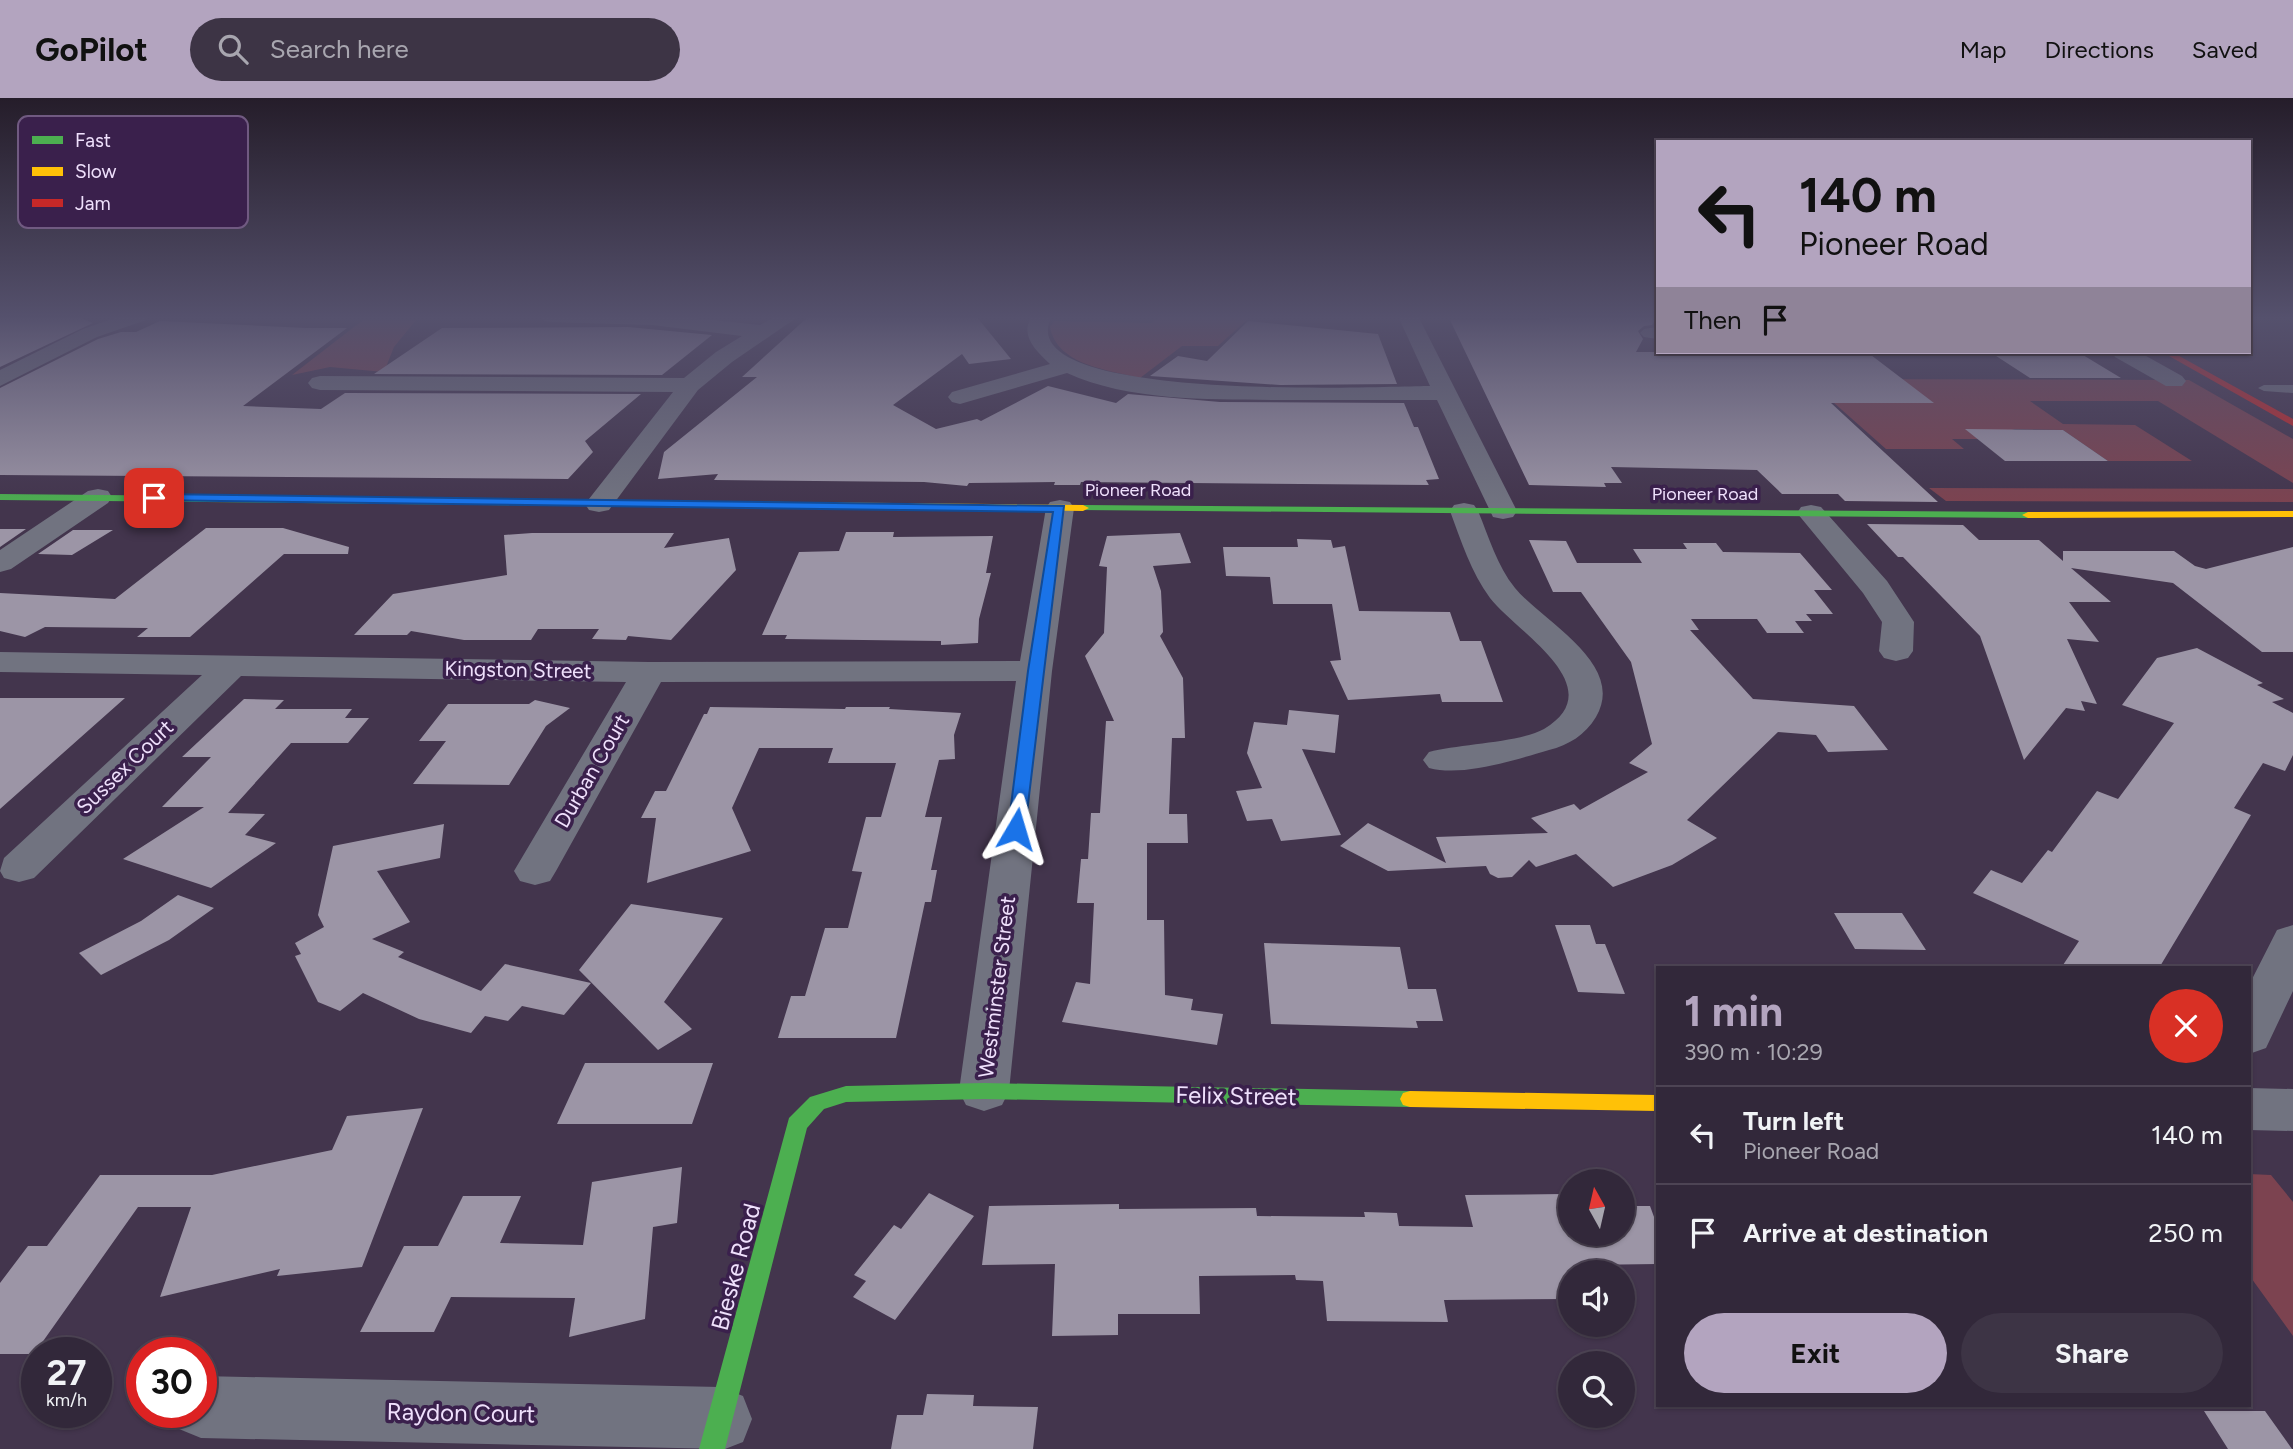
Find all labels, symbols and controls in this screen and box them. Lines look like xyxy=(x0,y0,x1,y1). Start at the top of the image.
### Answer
search box xyxy=(190,18,680,81)
text: GoPilot xyxy=(35,30,148,69)
icon: search xyxy=(214,30,252,68)
text: Search here xyxy=(270,33,409,65)
text: Map xyxy=(1960,35,2006,64)
text: Directions xyxy=(2044,35,2154,64)
text: Saved xyxy=(2192,35,2258,64)
legend xyxy=(18,116,248,228)
text: Fast xyxy=(75,129,111,152)
text: Slow xyxy=(75,160,117,183)
text: 140 m xyxy=(1799,165,1937,224)
icon: left xyxy=(1684,168,1775,259)
text: Jam xyxy=(75,192,111,215)
text: Pioneer Road xyxy=(1799,225,1989,263)
icon: arrive xyxy=(1756,301,1794,339)
text: Then xyxy=(1684,304,1742,336)
pin xyxy=(124,468,184,528)
icon: arrive xyxy=(135,479,173,517)
street label: Pioneer Road xyxy=(1085,479,1191,501)
street label: Pioneer Road xyxy=(1652,483,1758,505)
street label: Kingston Street xyxy=(444,656,592,683)
street label: Durban Court xyxy=(549,709,634,832)
street label: Sussex Court xyxy=(71,714,178,819)
position arrow xyxy=(979,792,1053,866)
street label: Westminster Street xyxy=(973,894,1020,1079)
text: 1 min xyxy=(1684,986,1783,1037)
button: close xyxy=(2149,989,2223,1063)
text: 390 m · 10:29 xyxy=(1684,1038,1823,1066)
street label: Felix Street xyxy=(1175,1080,1297,1111)
text: Turn left xyxy=(1743,1105,1844,1137)
icon: left xyxy=(1684,1116,1722,1154)
text: 140 m xyxy=(2151,1119,2223,1151)
text: Pioneer Road xyxy=(1743,1137,1879,1165)
north arrow xyxy=(1558,1169,1634,1246)
map controls xyxy=(1558,1169,1635,1428)
street label: Bieske Road xyxy=(705,1200,766,1333)
icon: arrive xyxy=(1684,1214,1722,1252)
text: Arrive at destination xyxy=(1743,1217,1988,1249)
text: 250 m xyxy=(2148,1217,2223,1249)
button: sound xyxy=(1558,1260,1635,1337)
button: Exit xyxy=(1684,1313,1947,1393)
button: Share xyxy=(1961,1313,2223,1393)
speed limit sign: 30 xyxy=(126,1337,217,1428)
button: search xyxy=(1558,1351,1635,1428)
text: 27 xyxy=(47,1352,86,1394)
text: km/h xyxy=(46,1389,87,1411)
street label: Raydon Court xyxy=(386,1397,536,1428)

